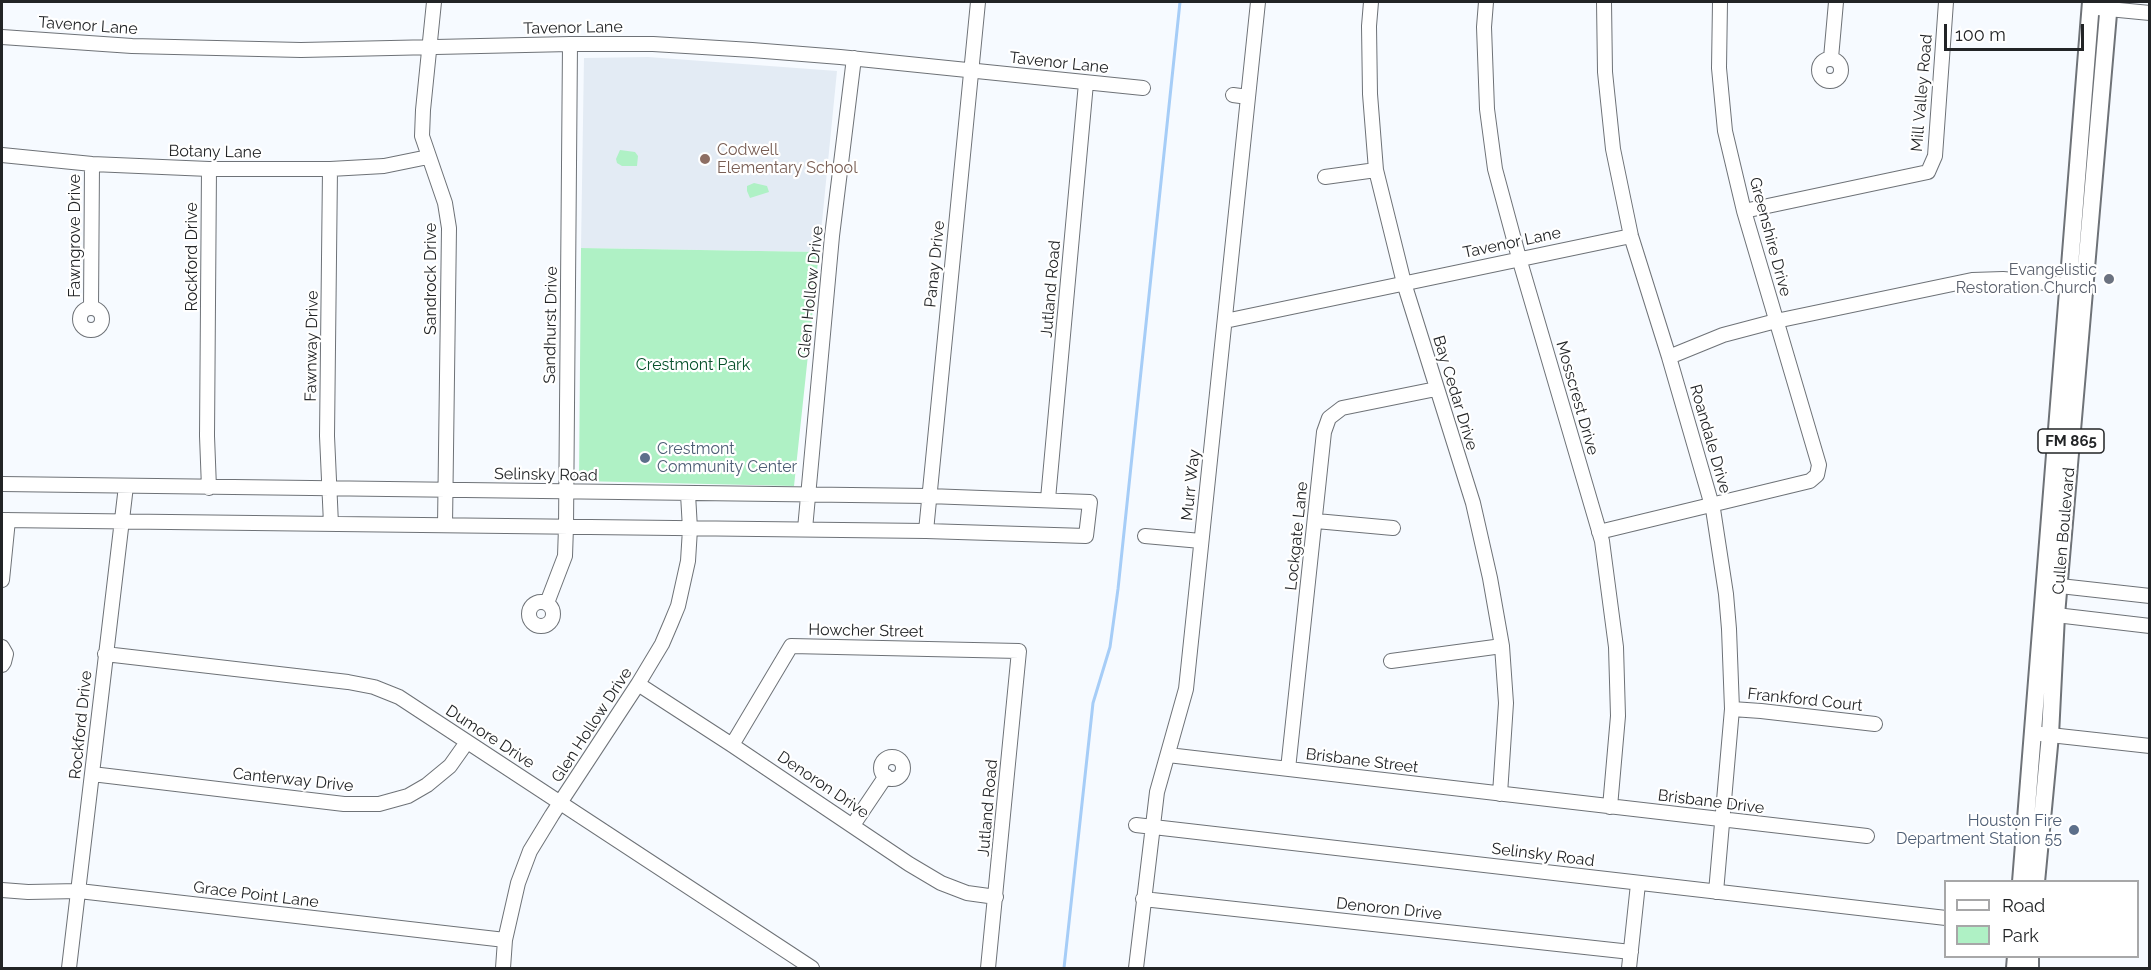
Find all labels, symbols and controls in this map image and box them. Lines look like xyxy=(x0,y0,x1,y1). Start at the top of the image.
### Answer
scale bar xyxy=(1947,12,2086,50)
street label: Tavenor Lane xyxy=(38,13,138,39)
street label: Tavenor Lane xyxy=(523,18,623,38)
text: 100 m xyxy=(1955,24,2006,45)
street label: Mill Valley Road xyxy=(1907,33,1937,153)
street label: Tavenor Lane xyxy=(1009,48,1109,78)
place label: Codwell Elementary School xyxy=(717,140,857,178)
street label: Botany Lane xyxy=(168,142,262,162)
marker: Codwell Elementary School xyxy=(698,152,712,166)
street label: Fawngrove Drive xyxy=(65,174,85,298)
street label: Greenshire Drive xyxy=(1745,175,1795,299)
street label: Rockford Drive xyxy=(182,202,202,312)
street label: Panay Drive xyxy=(921,220,949,308)
street label: Sandrock Drive xyxy=(421,223,441,335)
street label: Tavenor Lane xyxy=(1461,223,1563,263)
street label: Glen Hollow Drive xyxy=(795,225,827,359)
street label: Jutland Road xyxy=(1037,240,1065,338)
place label: Evangelistic Restoration Church xyxy=(1956,260,2097,298)
street label: Sandhurst Drive xyxy=(540,266,562,384)
marker: Evangelistic Restoration Church xyxy=(2102,272,2116,286)
street label: Fawnway Drive xyxy=(301,290,323,402)
street label: Bay Cedar Drive xyxy=(1428,333,1482,453)
street label: Mosscrest Drive xyxy=(1552,339,1602,457)
park label: Crestmont Park xyxy=(636,355,750,375)
street label: Roandale Drive xyxy=(1685,382,1735,496)
road number: FM 865 xyxy=(2038,429,2104,453)
place label: Crestmont Community Center xyxy=(657,439,797,477)
street label: Murr Way xyxy=(1178,448,1204,522)
marker: Crestmont Community Center xyxy=(638,451,652,465)
street label: Selinsky Road xyxy=(494,464,598,486)
street label: Cullen Boulevard xyxy=(2049,467,2079,595)
street label: Lockgate Lane xyxy=(1282,481,1312,591)
street label: Howcher Street xyxy=(808,620,924,642)
street label: Glen Hollow Drive xyxy=(548,664,636,786)
street label: Rockford Drive xyxy=(66,670,96,780)
street label: Frankford Court xyxy=(1746,684,1864,716)
street label: Dumore Drive xyxy=(442,701,538,773)
street label: Brisbane Street xyxy=(1305,745,1419,777)
street label: Denoron Drive xyxy=(774,747,872,823)
street label: Jutland Road xyxy=(974,759,1002,857)
street label: Canterway Drive xyxy=(232,764,354,796)
street label: Brisbane Drive xyxy=(1657,786,1765,818)
place label: Houston Fire Department Station 55 xyxy=(1896,811,2062,849)
marker: Houston Fire Department Station 55 xyxy=(2067,823,2081,837)
street label: Selinsky Road xyxy=(1490,839,1596,871)
street label: Grace Point Lane xyxy=(192,878,320,912)
legend xyxy=(1944,880,2139,958)
street label: Denoron Drive xyxy=(1335,894,1443,924)
text: Road xyxy=(2002,895,2045,916)
text: Park xyxy=(2002,925,2039,946)

